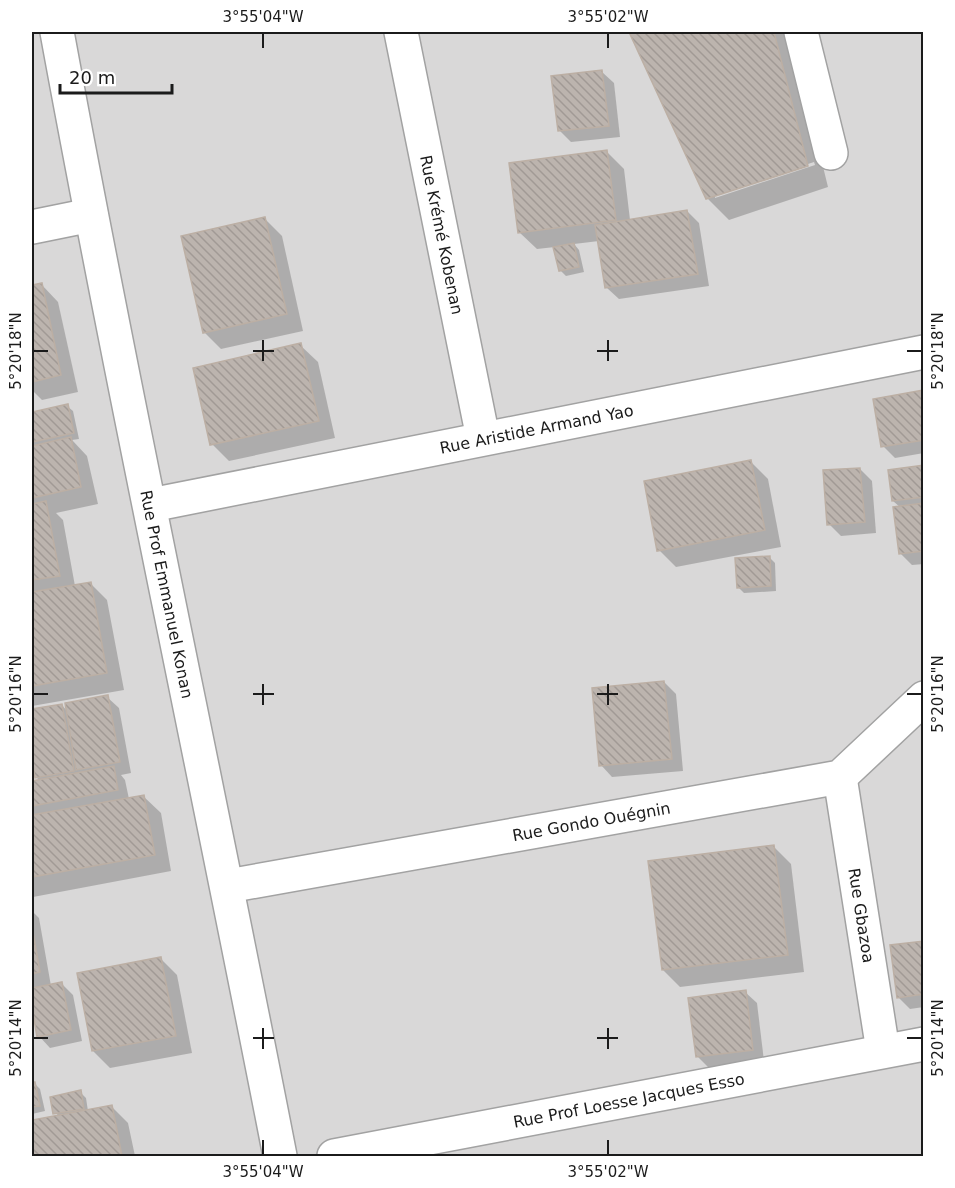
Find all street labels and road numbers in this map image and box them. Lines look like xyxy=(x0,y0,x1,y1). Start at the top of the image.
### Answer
street label: Rue Krémé Kobenan xyxy=(416,154,467,316)
street label: Rue Aristide Armand Yao xyxy=(438,401,635,458)
street label: Rue Prof Emmanuel Konan xyxy=(136,489,197,700)
street label: Rue Gondo Ouégnin xyxy=(511,798,672,845)
street label: Rue Gbazoa xyxy=(844,867,878,964)
street label: Rue Prof Loesse Jacques Esso xyxy=(512,1069,746,1132)

